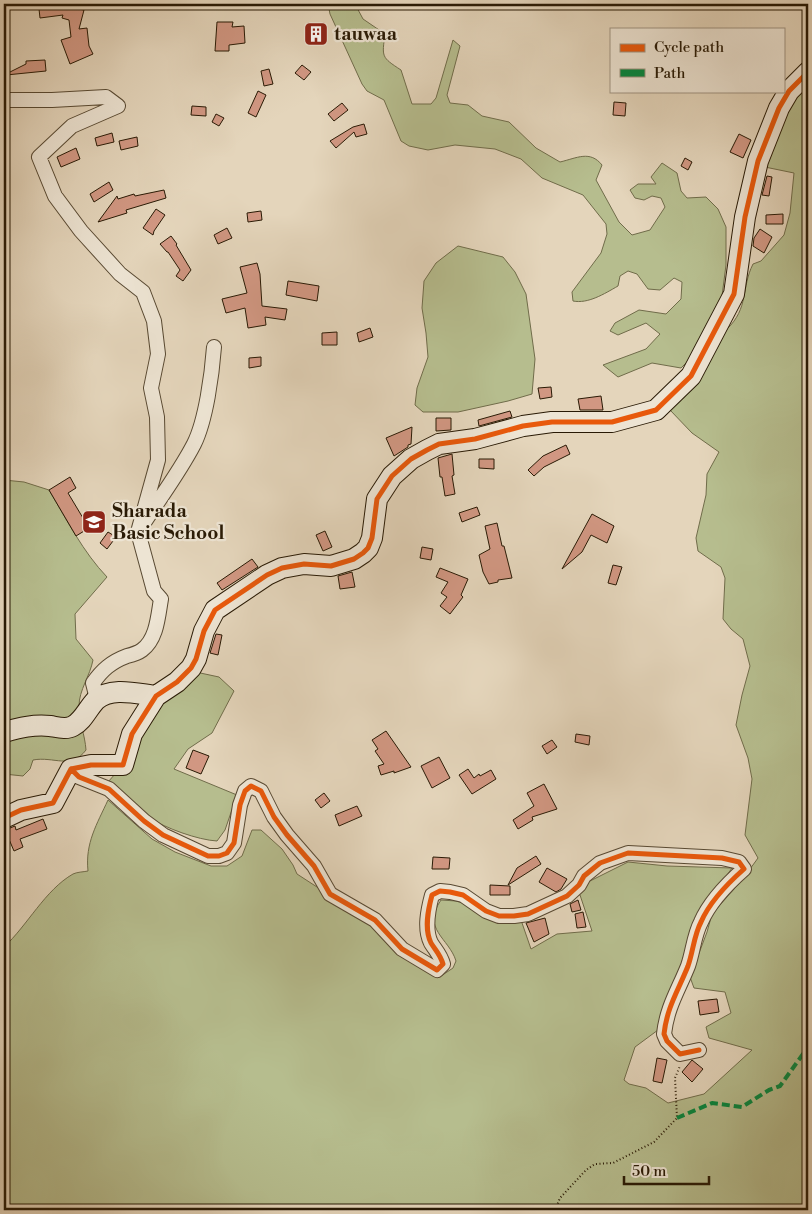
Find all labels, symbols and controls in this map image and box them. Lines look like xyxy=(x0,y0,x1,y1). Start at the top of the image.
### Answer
building icon: tauwaa xyxy=(303,21,329,47)
place label: tauwaa xyxy=(334,22,398,46)
legend xyxy=(610,28,784,92)
text: Cycle path xyxy=(654,38,724,57)
text: Path xyxy=(654,64,686,83)
place label: Sharada Basic School xyxy=(112,499,225,545)
school or university icon: Sharada Basic School xyxy=(81,509,107,535)
scale bar xyxy=(624,1154,710,1186)
text: 50 m xyxy=(632,1162,666,1181)

